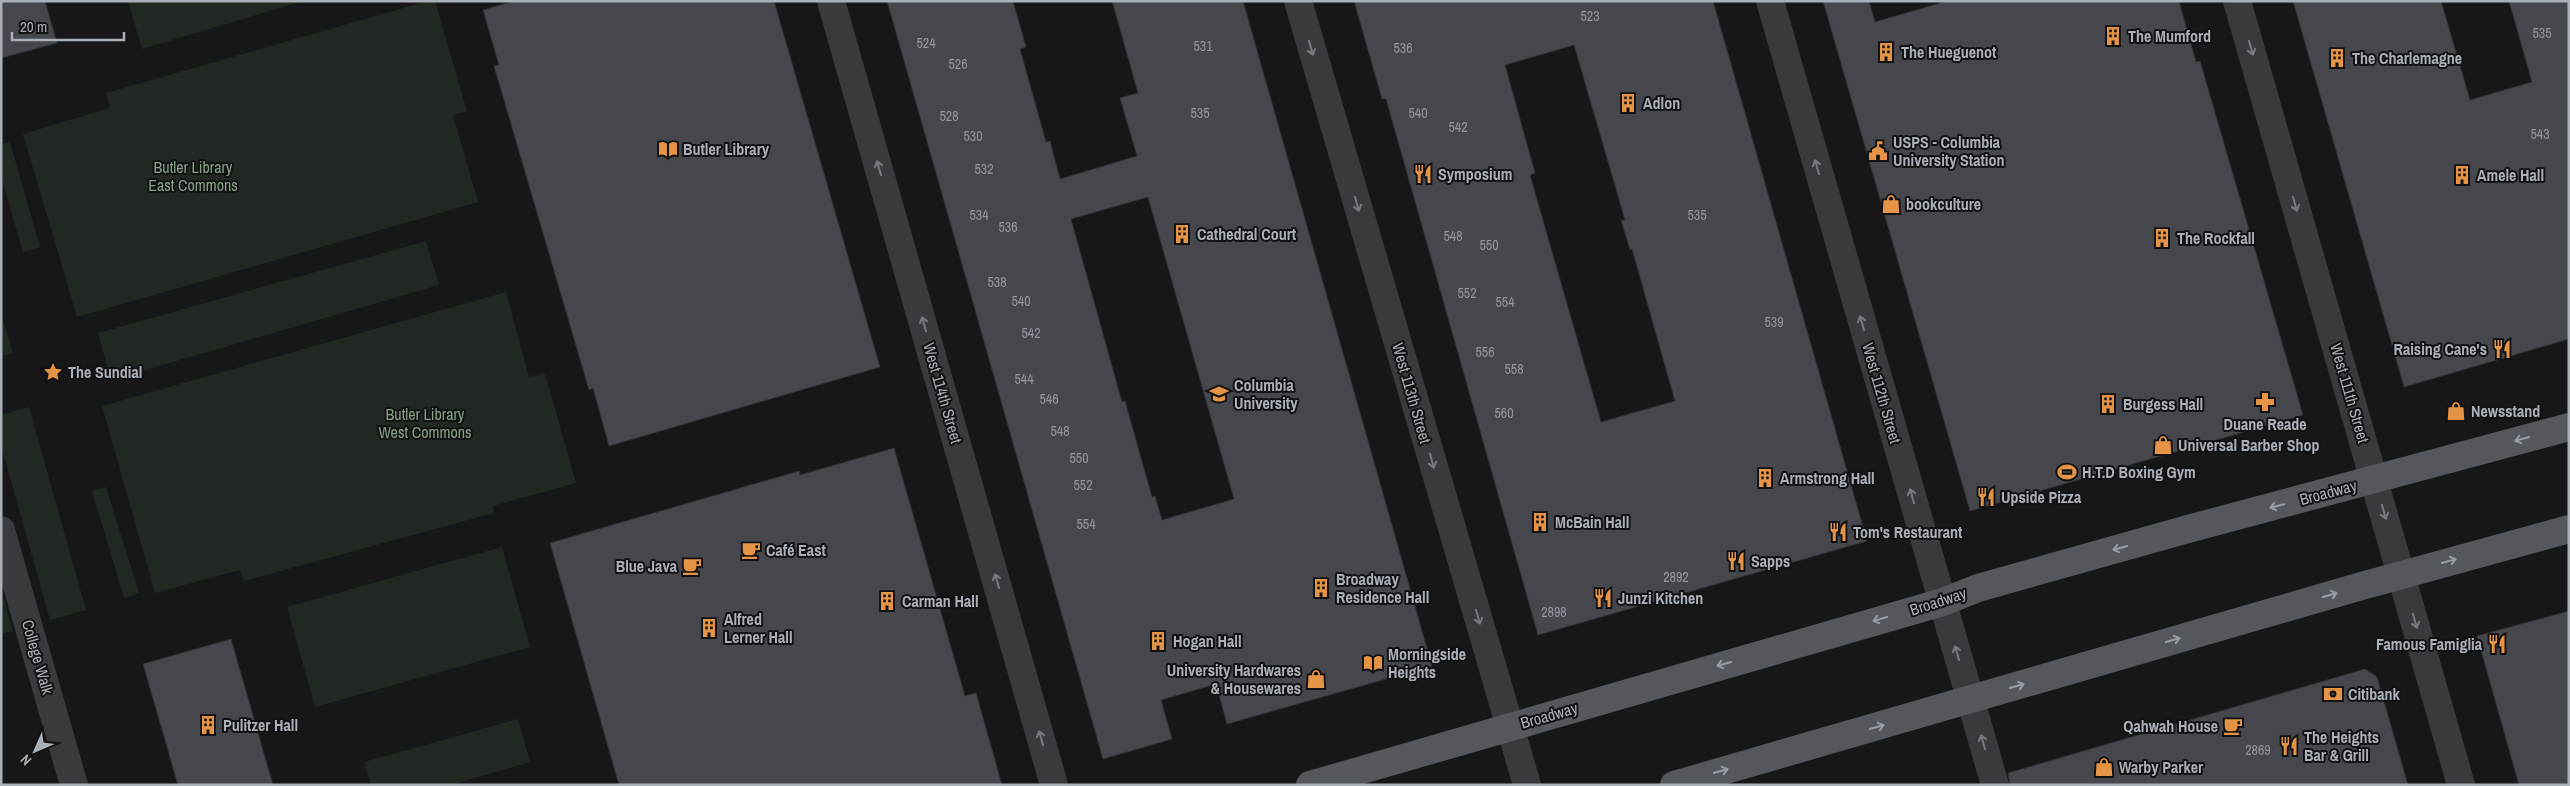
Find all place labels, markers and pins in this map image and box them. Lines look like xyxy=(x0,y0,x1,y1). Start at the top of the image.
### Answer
building icon: The Mumford xyxy=(2102,25,2124,47)
place label: The Mumford xyxy=(2128,25,2211,47)
building icon: The Hueguenot xyxy=(1875,41,1897,63)
place label: The Hueguenot xyxy=(1901,41,1997,63)
building icon: The Charlemagne xyxy=(2326,47,2348,69)
place label: The Charlemagne xyxy=(2352,47,2462,69)
building icon: Adlon xyxy=(1617,92,1639,114)
place label: Adlon xyxy=(1643,92,1680,114)
place label: USPS - Columbia University Station xyxy=(1893,131,2005,171)
library icon: Butler Library xyxy=(657,138,679,160)
place label: Butler Library xyxy=(683,138,770,160)
public building icon: USPS - Columbia University Station xyxy=(1867,140,1889,162)
restaurant icon: Symposium xyxy=(1412,163,1434,185)
place label: Symposium xyxy=(1438,163,1512,185)
building icon: Amele Hall xyxy=(2451,164,2473,186)
place label: Amele Hall xyxy=(2477,164,2544,186)
shop icon: bookculture xyxy=(1880,193,1902,215)
place label: bookculture xyxy=(1906,193,1981,215)
building icon: Cathedral Court xyxy=(1171,223,1193,245)
place label: Cathedral Court xyxy=(1197,223,1297,245)
building icon: The Rockfall xyxy=(2151,227,2173,249)
place label: The Rockfall xyxy=(2177,227,2255,249)
place label: Raising Cane's xyxy=(2393,338,2487,360)
restaurant icon: Raising Cane's xyxy=(2491,338,2513,360)
place icon: The Sundial xyxy=(42,361,64,383)
place label: The Sundial xyxy=(68,361,142,383)
place label: Columbia University xyxy=(1234,374,1298,414)
school or university icon: Columbia University xyxy=(1208,383,1230,405)
pharmacy icon: Duane Reade xyxy=(2254,391,2276,413)
building icon: Burgess Hall xyxy=(2097,393,2119,415)
place label: Burgess Hall xyxy=(2123,393,2203,415)
shop icon: Newsstand xyxy=(2445,400,2467,422)
place label: Newsstand xyxy=(2471,400,2540,422)
place label: Duane Reade xyxy=(2223,413,2307,435)
shop icon: Universal Barber Shop xyxy=(2152,434,2174,456)
place label: Universal Barber Shop xyxy=(2178,434,2319,456)
sports icon: H.T.D Boxing Gym xyxy=(2056,461,2078,483)
place label: H.T.D Boxing Gym xyxy=(2082,461,2196,483)
building icon: Armstrong Hall xyxy=(1754,467,1776,489)
place label: Armstrong Hall xyxy=(1780,467,1875,489)
restaurant icon: Upside Pizza xyxy=(1975,486,1997,508)
place label: Upside Pizza xyxy=(2001,486,2082,508)
building icon: McBain Hall xyxy=(1529,511,1551,533)
place label: McBain Hall xyxy=(1555,511,1629,533)
restaurant icon: Tom's Restaurant xyxy=(1827,521,1849,543)
place label: Tom's Restaurant xyxy=(1853,521,1963,543)
cafe icon: Café East xyxy=(740,539,762,561)
place label: Café East xyxy=(766,539,826,561)
restaurant icon: Sapps xyxy=(1725,550,1747,572)
place label: Sapps xyxy=(1751,550,1790,572)
place label: Blue Java xyxy=(616,555,678,577)
cafe icon: Blue Java xyxy=(681,555,703,577)
place label: Broadway Residence Hall xyxy=(1336,568,1429,608)
building icon: Broadway Residence Hall xyxy=(1310,577,1332,599)
restaurant icon: Junzi Kitchen xyxy=(1592,587,1614,609)
place label: Junzi Kitchen xyxy=(1618,587,1703,609)
building icon: Carman Hall xyxy=(876,590,898,612)
place label: Carman Hall xyxy=(902,590,979,612)
place label: Alfred Lerner Hall xyxy=(724,608,793,648)
building icon: Alfred Lerner Hall xyxy=(698,617,720,639)
building icon: Hogan Hall xyxy=(1147,630,1169,652)
place label: Hogan Hall xyxy=(1173,630,1242,652)
place label: Famous Famiglia xyxy=(2376,633,2483,655)
restaurant icon: Famous Famiglia xyxy=(2486,633,2508,655)
place label: Morningside Heights xyxy=(1388,643,1466,683)
library icon: Morningside Heights xyxy=(1362,652,1384,674)
place label: University Hardwares & Housewares xyxy=(1167,659,1301,699)
shop icon: University Hardwares & Housewares xyxy=(1305,668,1327,690)
bank icon: Citibank xyxy=(2322,683,2344,705)
place label: Citibank xyxy=(2348,683,2400,705)
building icon: Pulitzer Hall xyxy=(197,714,219,736)
place label: Pulitzer Hall xyxy=(223,714,298,736)
place label: Qahwah House xyxy=(2123,715,2218,737)
cafe icon: Qahwah House xyxy=(2222,715,2244,737)
place label: The Heights Bar & Grill xyxy=(2304,726,2379,766)
restaurant icon: The Heights Bar & Grill xyxy=(2278,735,2300,757)
shop icon: Warby Parker xyxy=(2093,756,2115,778)
place label: Warby Parker xyxy=(2119,756,2204,778)

